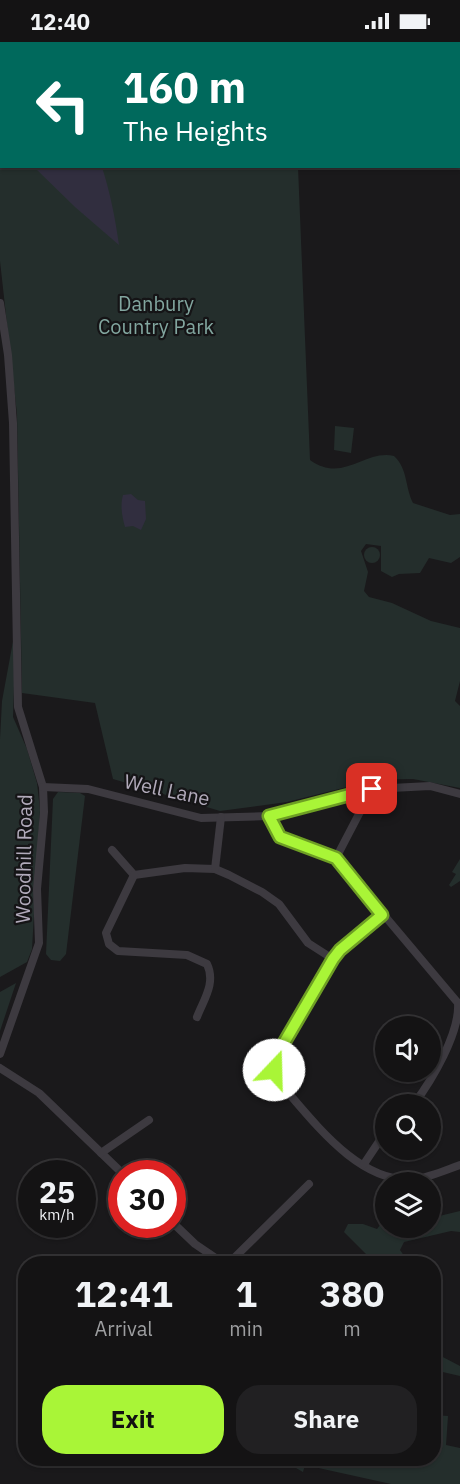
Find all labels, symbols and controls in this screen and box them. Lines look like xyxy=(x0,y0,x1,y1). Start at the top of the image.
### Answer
text: 12:40 xyxy=(30,7,90,36)
text: 160 m xyxy=(123,60,246,115)
icon: left xyxy=(24,66,102,144)
text: The Heights xyxy=(123,113,268,148)
park label: Danbury Country Park xyxy=(98,290,214,340)
pin xyxy=(346,763,397,814)
street label: Well Lane xyxy=(122,767,212,812)
icon: arrive xyxy=(355,772,388,805)
street label: Woodhill Road xyxy=(9,794,38,924)
map controls xyxy=(375,1016,441,1238)
button: sound xyxy=(375,1016,441,1082)
position arrow xyxy=(242,1038,306,1102)
button: search xyxy=(375,1094,441,1160)
speed limit sign: 30 xyxy=(108,1160,186,1238)
text: 25 xyxy=(39,1172,75,1211)
button: layers xyxy=(375,1172,441,1238)
text: km/h xyxy=(39,1205,75,1224)
text: 12:41 xyxy=(75,1270,173,1317)
text: 1 xyxy=(235,1270,257,1317)
text: 380 xyxy=(320,1270,384,1317)
text: Arrival xyxy=(95,1315,153,1342)
text: min xyxy=(229,1315,263,1342)
text: m xyxy=(343,1315,361,1342)
button: Exit xyxy=(42,1385,224,1454)
button: Share xyxy=(236,1385,417,1454)

